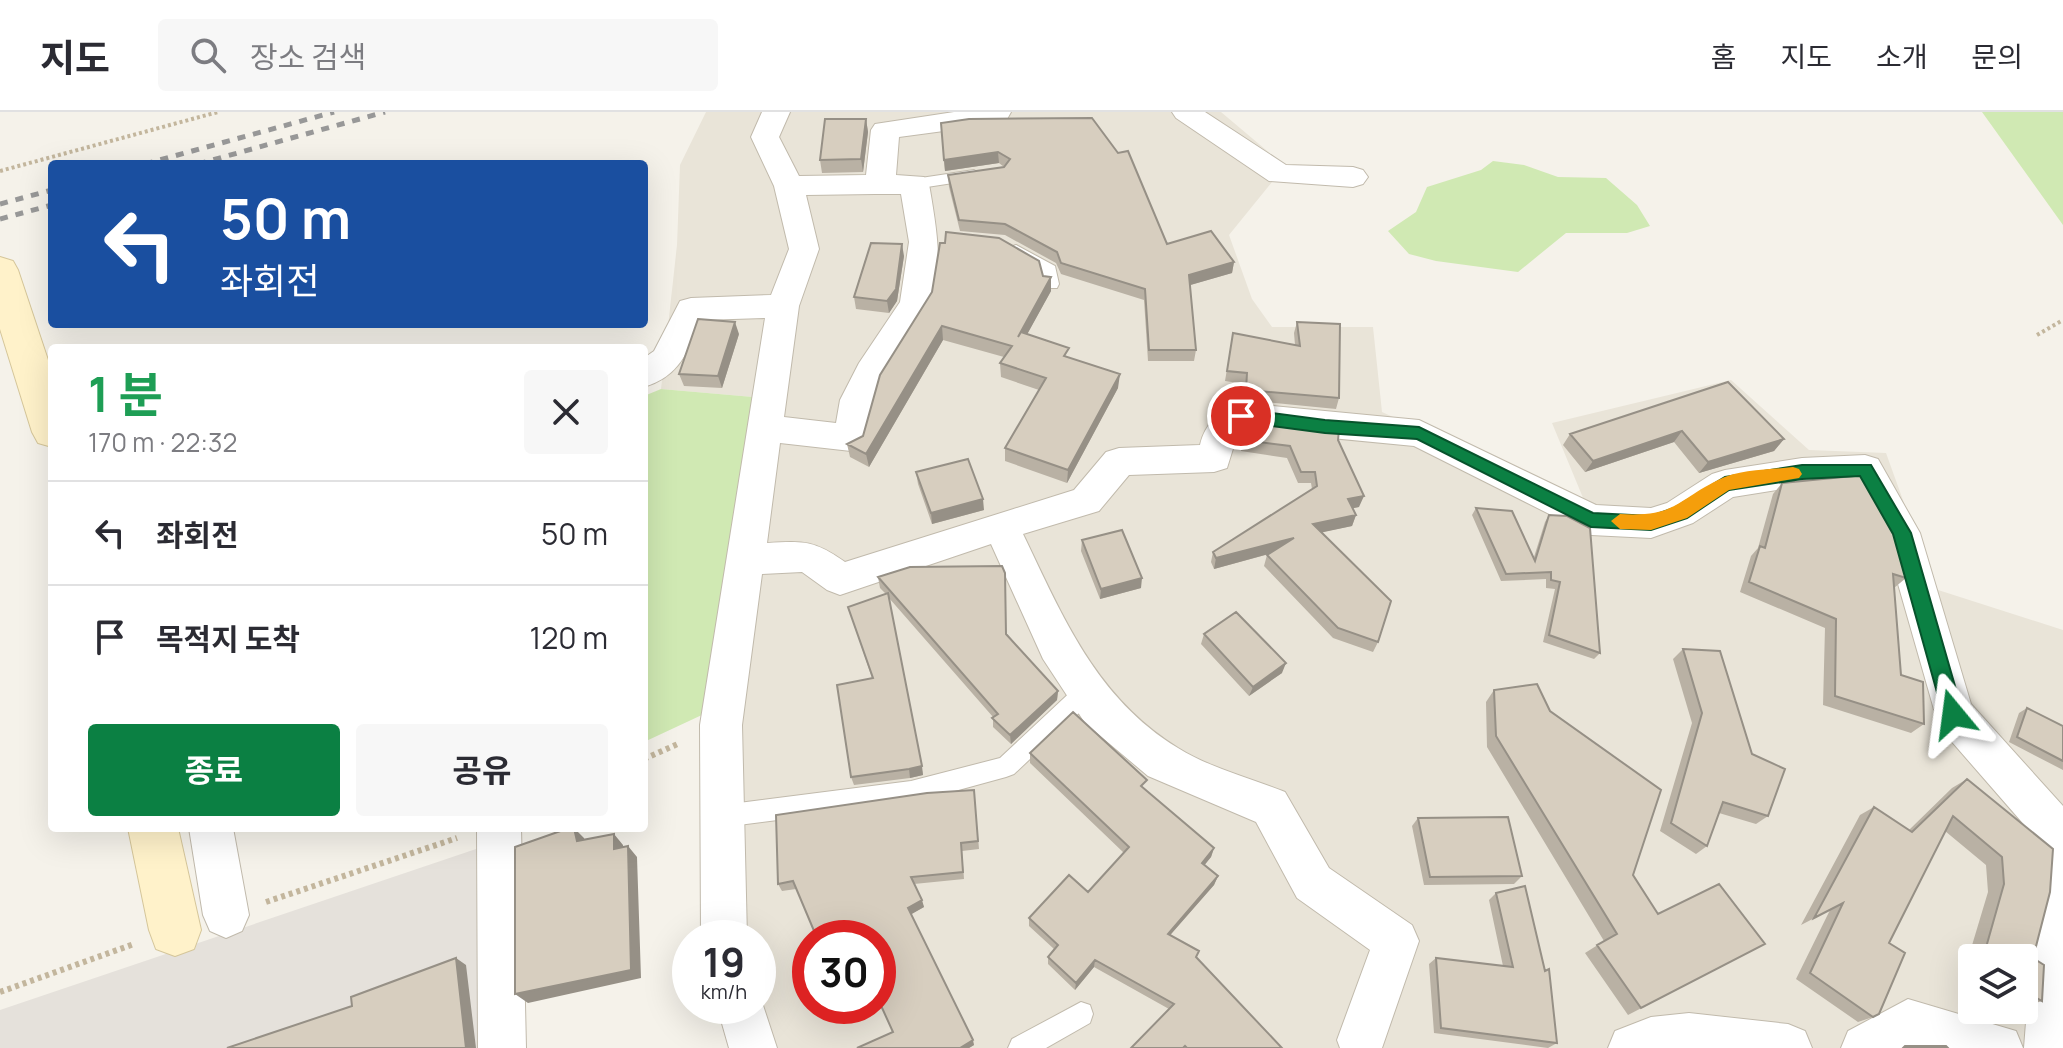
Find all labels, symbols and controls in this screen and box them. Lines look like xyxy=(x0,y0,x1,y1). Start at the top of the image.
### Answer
search box xyxy=(158,19,718,91)
text: 지도 xyxy=(40,31,110,83)
icon: search xyxy=(186,33,230,77)
text: 장소 검색 xyxy=(250,36,366,77)
text: 홈 xyxy=(1711,37,1736,75)
text: 지도 xyxy=(1780,37,1832,75)
text: 소개 xyxy=(1876,37,1927,75)
text: 문의 xyxy=(1971,37,2023,75)
text: 50 m xyxy=(220,179,351,256)
icon: left xyxy=(88,192,192,296)
text: 좌회전 xyxy=(220,256,319,305)
text: 1 분 xyxy=(88,361,163,426)
button: close xyxy=(524,370,608,454)
pin xyxy=(1207,382,1275,450)
icon: arrive xyxy=(1219,394,1263,438)
text: 170 m · 22:32 xyxy=(88,424,237,460)
icon: left xyxy=(88,511,132,555)
text: 50 m xyxy=(541,513,608,554)
text: 좌회전 xyxy=(156,514,239,555)
icon: arrive xyxy=(88,615,132,659)
text: 120 m xyxy=(529,617,608,658)
text: 목적지 도착 xyxy=(156,618,300,659)
position arrow xyxy=(1911,672,1995,756)
button: 종료 xyxy=(88,724,340,816)
button: 공유 xyxy=(356,724,608,816)
speed limit sign: 30 xyxy=(792,920,896,1024)
text: 19 xyxy=(703,934,745,989)
map controls xyxy=(1958,944,2038,1024)
button: layers xyxy=(1958,944,2038,1024)
text: km/h xyxy=(701,978,747,1005)

